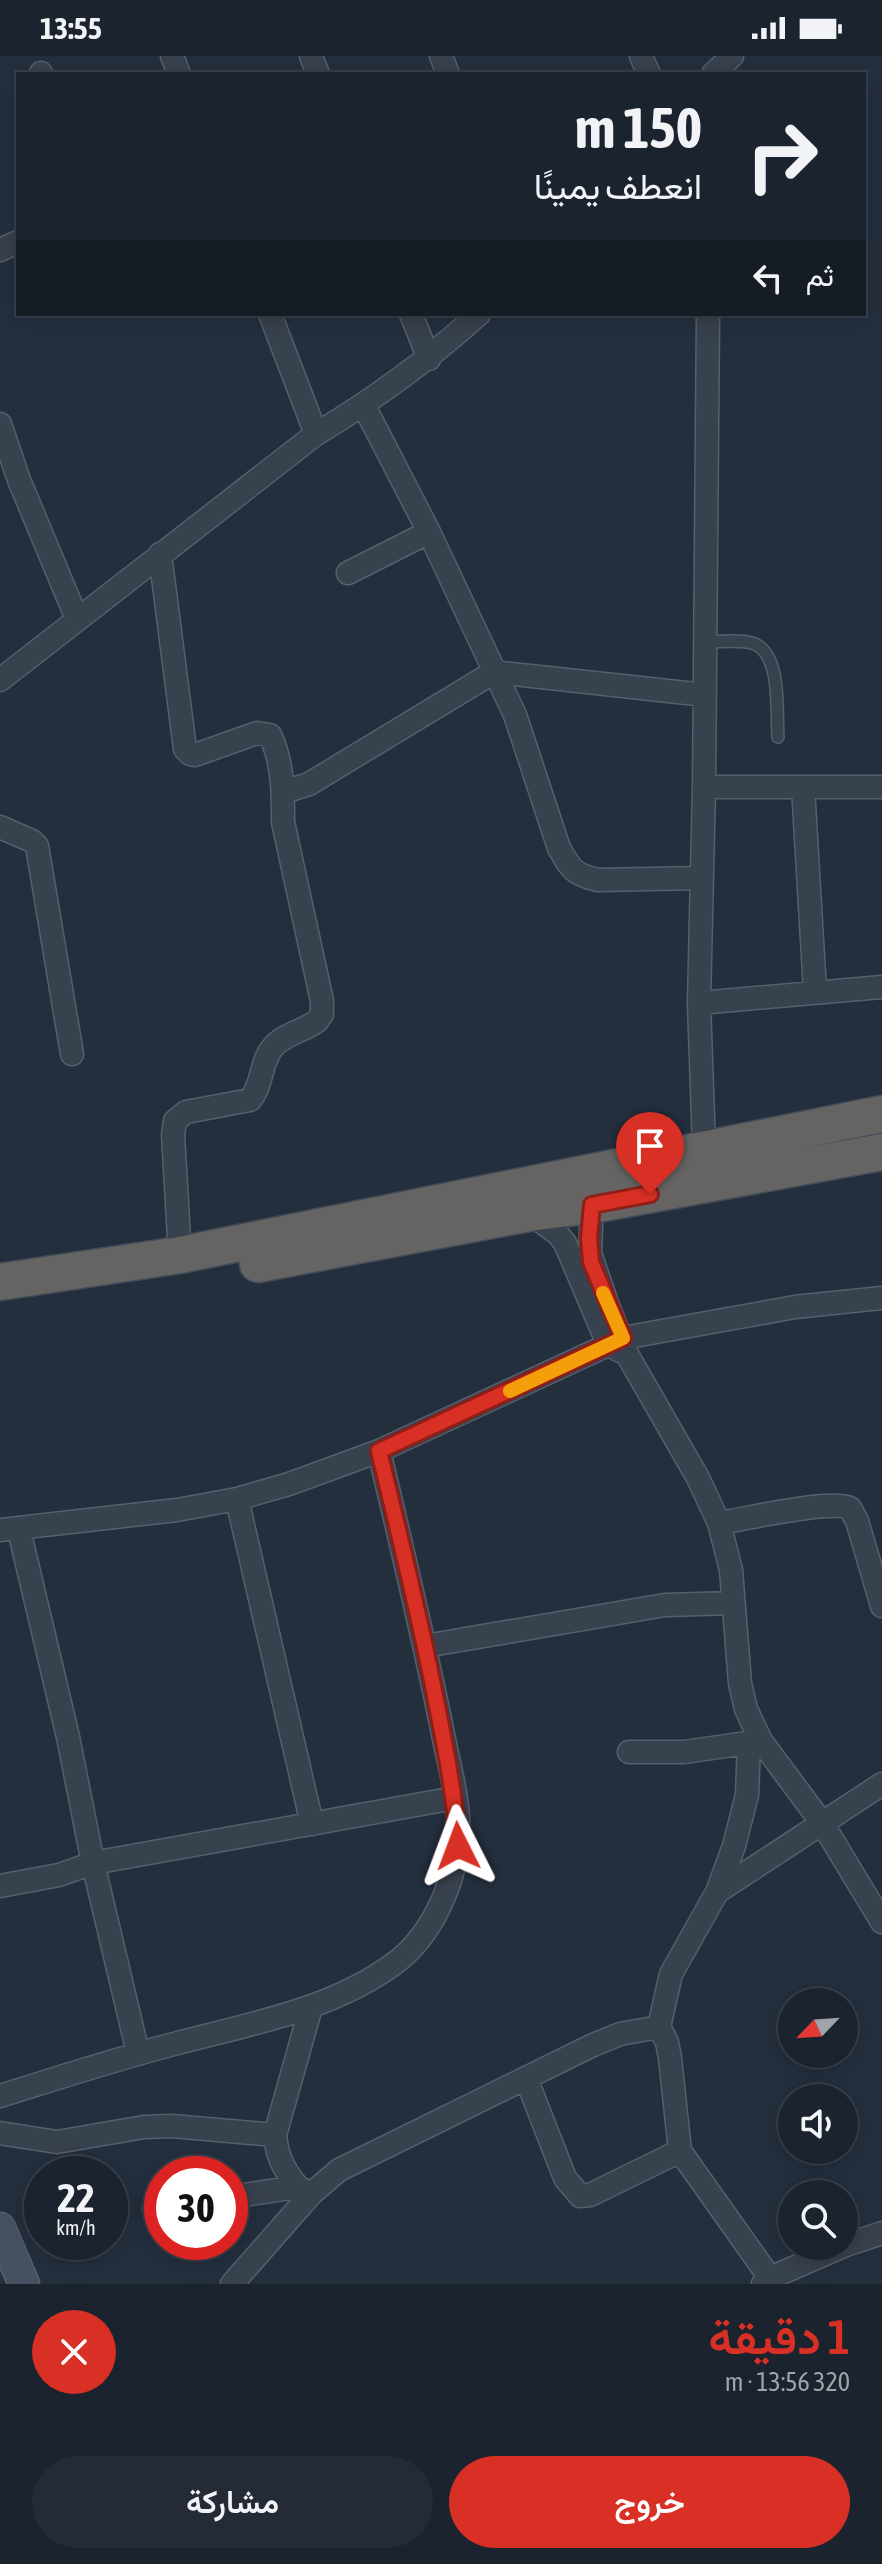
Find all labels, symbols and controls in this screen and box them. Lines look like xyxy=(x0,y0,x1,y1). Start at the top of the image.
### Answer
text: 13:55 xyxy=(40,11,102,45)
text: 150 m xyxy=(575,96,702,160)
icon: right xyxy=(730,104,834,208)
text: انعطف يمينًا xyxy=(534,165,702,207)
icon: left xyxy=(746,256,790,300)
text: ثم xyxy=(806,258,834,292)
pin xyxy=(616,1112,684,1194)
icon: arrive xyxy=(628,1124,672,1168)
position arrow xyxy=(416,1804,500,1888)
north arrow xyxy=(778,1988,858,2068)
map controls xyxy=(778,1988,858,2260)
button: sound xyxy=(778,2084,858,2164)
speed limit sign: 30 xyxy=(144,2156,248,2260)
text: 22 xyxy=(57,2175,95,2220)
button: search xyxy=(778,2180,858,2260)
text: km/h xyxy=(56,2216,96,2239)
text: 1 دقيقة xyxy=(708,2309,850,2364)
button: close xyxy=(32,2310,116,2394)
text: 320 m · 13:56 xyxy=(725,2367,850,2397)
button: مشاركة xyxy=(32,2456,433,2548)
button: خروج xyxy=(449,2456,850,2548)

